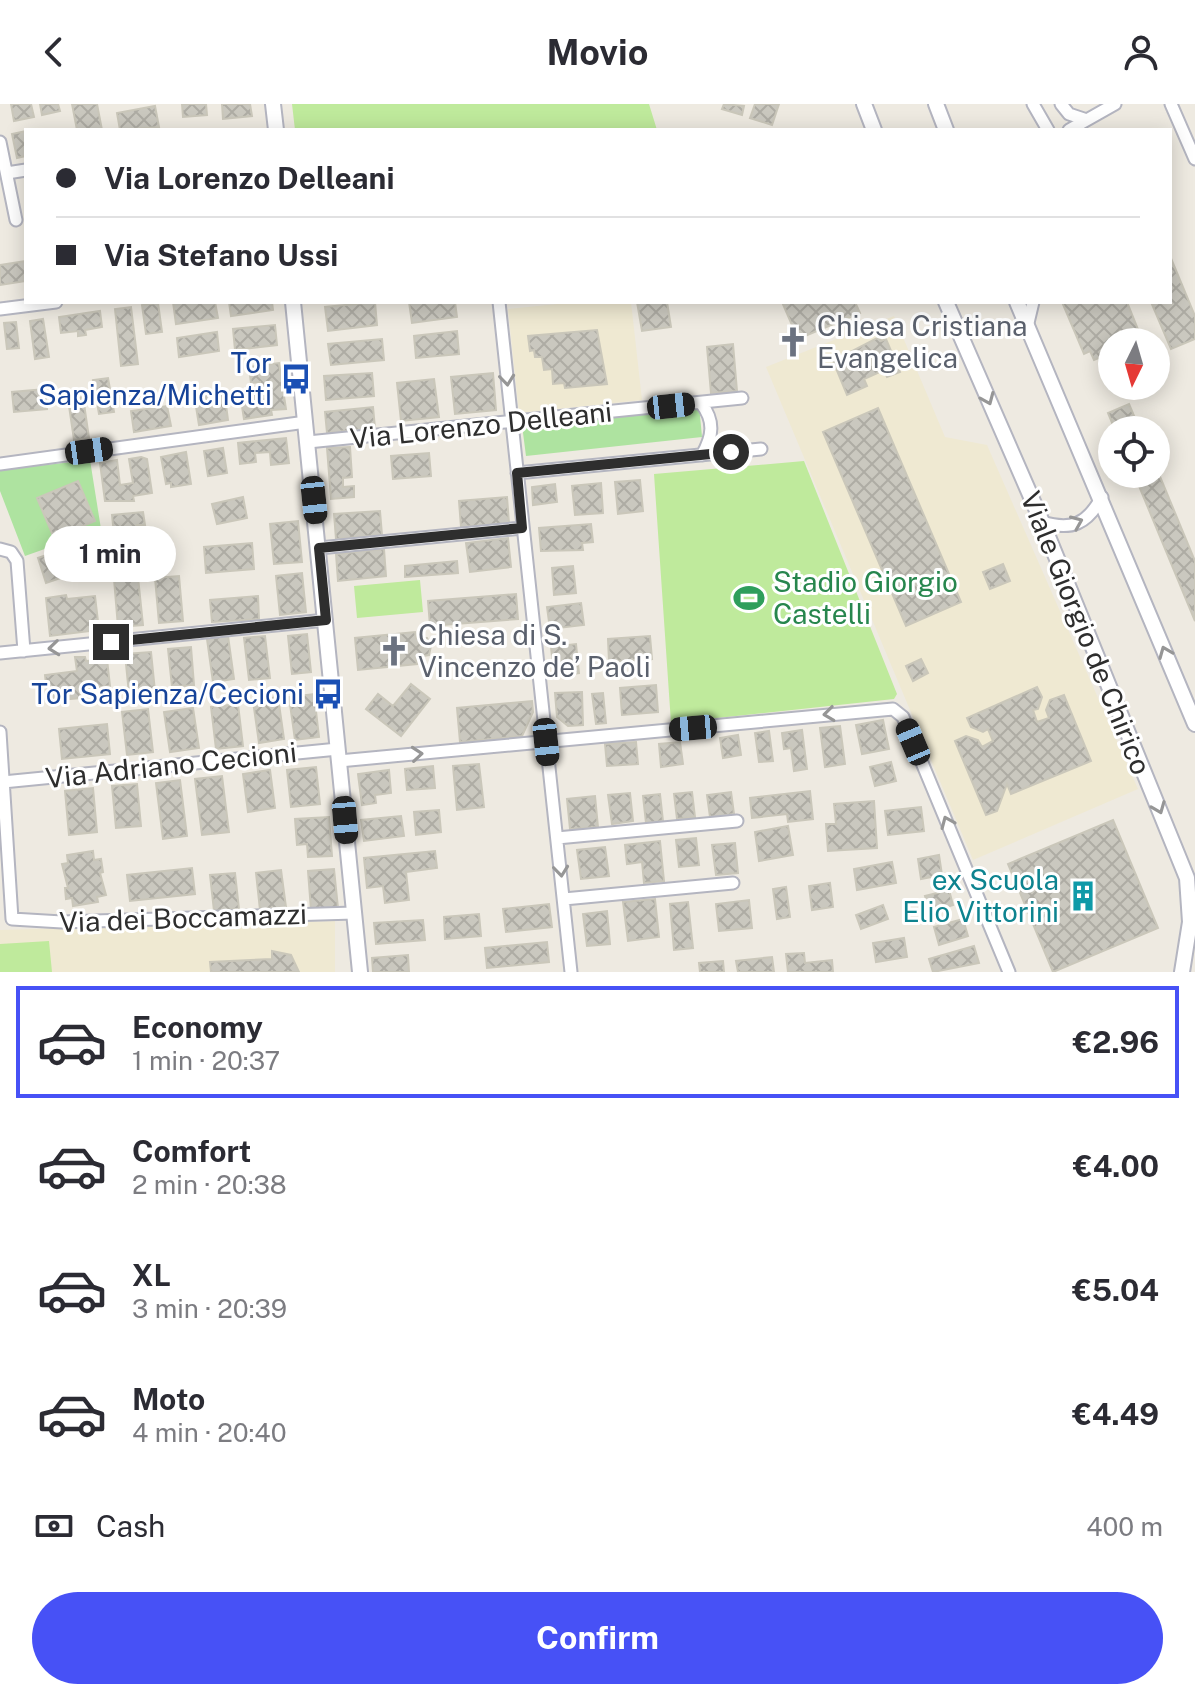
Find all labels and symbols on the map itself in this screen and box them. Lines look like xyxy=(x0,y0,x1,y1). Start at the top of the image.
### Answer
place label: Chiesa Cristiana Evangelica xyxy=(817,309,1028,374)
church icon: Chiesa Cristiana Evangelica xyxy=(776,325,810,359)
north arrow xyxy=(1098,328,1170,400)
place label: Tor Sapienza/Michetti xyxy=(38,346,272,411)
bus stop icon: Tor Sapienza/Michetti xyxy=(279,362,313,396)
one-way arrow xyxy=(498,374,515,387)
one-way arrow xyxy=(978,391,994,405)
car xyxy=(646,392,696,420)
street label: Via Lorenzo Delleani xyxy=(348,394,614,455)
route start xyxy=(713,434,749,470)
car xyxy=(64,436,114,466)
car xyxy=(300,475,328,525)
street label: Viale Giorgio de Chirico xyxy=(1015,486,1158,779)
one-way arrow xyxy=(1069,516,1084,532)
callout: 1 min xyxy=(45,526,177,582)
place label: Stadio Giorgio Castelli xyxy=(773,565,958,630)
sports icon: Stadio Giorgio Castelli xyxy=(732,581,766,615)
place label: Chiesa di S. Vincenzo de’ Paoli xyxy=(418,618,651,683)
route end xyxy=(93,624,129,660)
church icon: Chiesa di S. Vincenzo de’ Paoli xyxy=(377,634,411,668)
one-way arrow xyxy=(47,640,60,657)
one-way arrow xyxy=(1159,646,1175,660)
place label: Tor Sapienza/Cecioni xyxy=(31,677,304,710)
bus stop icon: Tor Sapienza/Cecioni xyxy=(311,677,345,711)
one-way arrow xyxy=(822,706,835,723)
car xyxy=(668,714,718,742)
car xyxy=(893,715,933,769)
car xyxy=(532,717,560,767)
street label: Via Adriano Cecioni xyxy=(44,735,298,794)
one-way arrow xyxy=(411,746,424,763)
car xyxy=(331,795,359,845)
one-way arrow xyxy=(1149,800,1165,814)
one-way arrow xyxy=(941,816,957,830)
place label: ex Scuola Elio Vittorini xyxy=(902,863,1059,928)
one-way arrow xyxy=(552,865,569,878)
building icon: ex Scuola Elio Vittorini xyxy=(1066,879,1100,913)
street label: Via dei Boccamazzi xyxy=(58,897,308,938)

